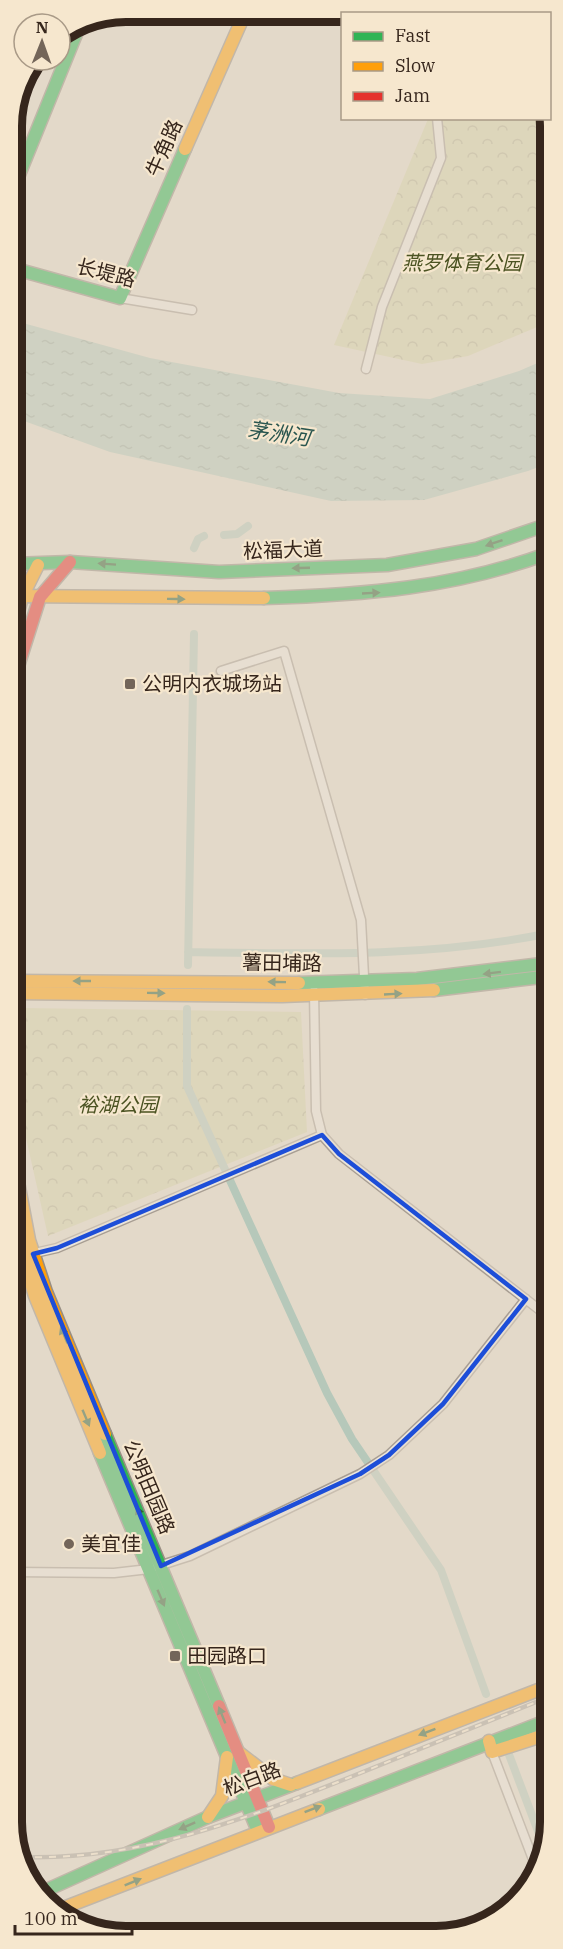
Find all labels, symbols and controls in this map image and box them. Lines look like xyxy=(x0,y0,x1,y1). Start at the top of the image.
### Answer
north arrow xyxy=(12,12,72,72)
legend xyxy=(341,12,551,120)
text: N xyxy=(36,17,49,37)
text: Fast xyxy=(395,24,430,47)
text: Slow xyxy=(395,54,435,77)
text: Jam xyxy=(395,84,430,107)
street label: 牛角路 xyxy=(139,115,188,181)
park label: 燕罗体育公园 xyxy=(402,249,525,276)
street label: 长堤路 xyxy=(74,252,138,293)
water label: 茅洲河 xyxy=(246,415,316,452)
street label: 松福大道 xyxy=(243,535,323,564)
one-way arrow xyxy=(485,538,503,548)
one-way arrow xyxy=(97,560,116,569)
one-way arrow xyxy=(292,564,311,573)
one-way arrow xyxy=(362,588,381,597)
one-way arrow xyxy=(167,594,186,604)
place label: 公明内衣城场站 xyxy=(142,670,282,697)
marker: 公明内衣城场站 xyxy=(123,677,137,691)
street label: 薯田埔路 xyxy=(242,948,322,977)
one-way arrow xyxy=(483,968,502,977)
one-way arrow xyxy=(72,976,91,986)
one-way arrow xyxy=(267,978,286,987)
one-way arrow xyxy=(146,988,165,998)
one-way arrow xyxy=(383,990,402,999)
park label: 裕湖公园 xyxy=(78,1091,161,1118)
one-way arrow xyxy=(59,1326,69,1344)
one-way arrow xyxy=(82,1409,91,1427)
street label: 公明田园路 xyxy=(117,1436,181,1538)
one-way arrow xyxy=(135,1506,144,1524)
place label: 美宜佳 xyxy=(81,1530,141,1557)
marker: 美宜佳 xyxy=(62,1537,76,1551)
one-way arrow xyxy=(157,1589,166,1607)
place label: 田园路口 xyxy=(187,1642,267,1669)
marker: 田园路口 xyxy=(168,1649,182,1663)
one-way arrow xyxy=(217,1705,227,1723)
one-way arrow xyxy=(418,1728,436,1738)
street label: 松白路 xyxy=(219,1755,285,1802)
one-way arrow xyxy=(305,1804,323,1814)
one-way arrow xyxy=(177,1821,195,1831)
one-way arrow xyxy=(124,1877,142,1887)
scale bar xyxy=(15,1898,132,1936)
text: 100 m xyxy=(24,1907,78,1930)

